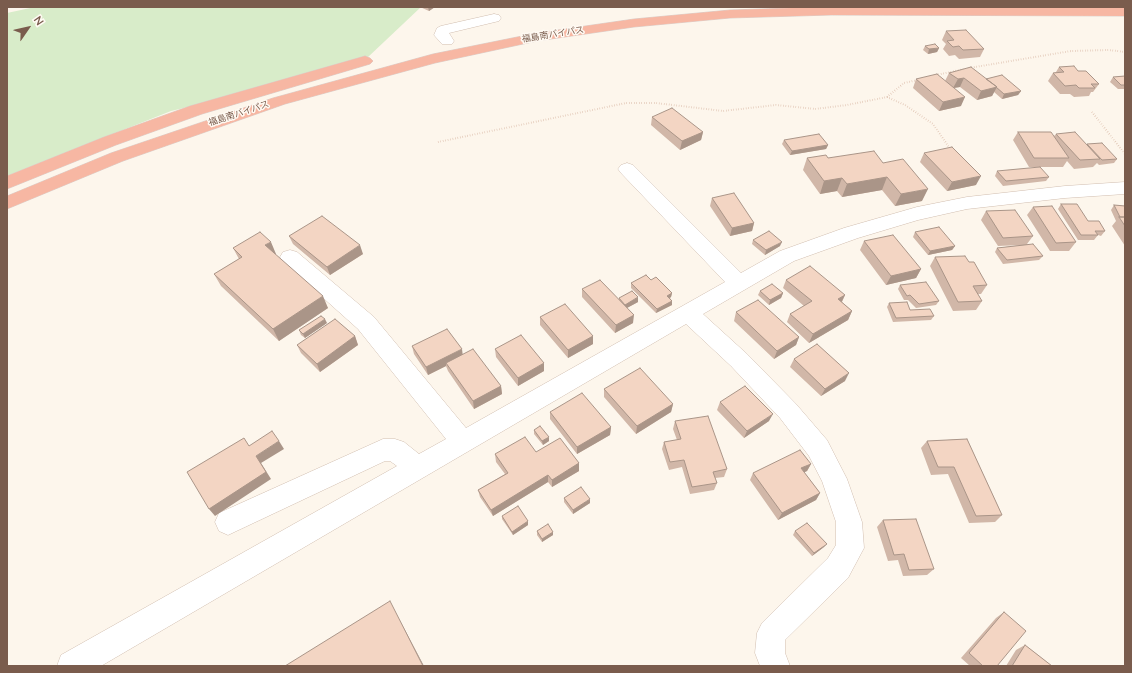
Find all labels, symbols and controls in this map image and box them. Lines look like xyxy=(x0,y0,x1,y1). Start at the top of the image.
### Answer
north arrow xyxy=(8,8,48,48)
text: N xyxy=(30,13,47,29)
street label: 福島南バイパス xyxy=(521,25,585,45)
street label: 福島南バイパス xyxy=(207,99,271,129)

